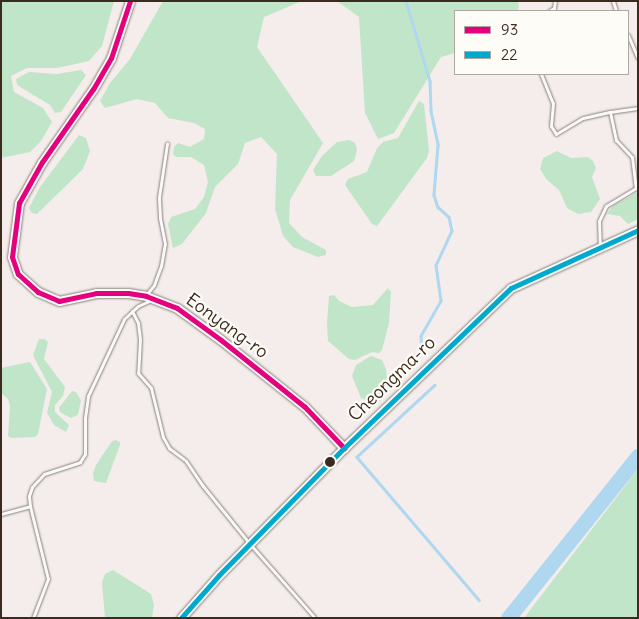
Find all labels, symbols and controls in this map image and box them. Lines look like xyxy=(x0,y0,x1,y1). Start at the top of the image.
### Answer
legend xyxy=(454,10,629,75)
text: 93 xyxy=(501,20,518,39)
text: 22 xyxy=(501,45,517,64)
street label: Eonyang-ro xyxy=(182,289,272,363)
street label: Cheongma-ro xyxy=(344,332,440,426)
unlabelled marker xyxy=(325,457,335,467)

